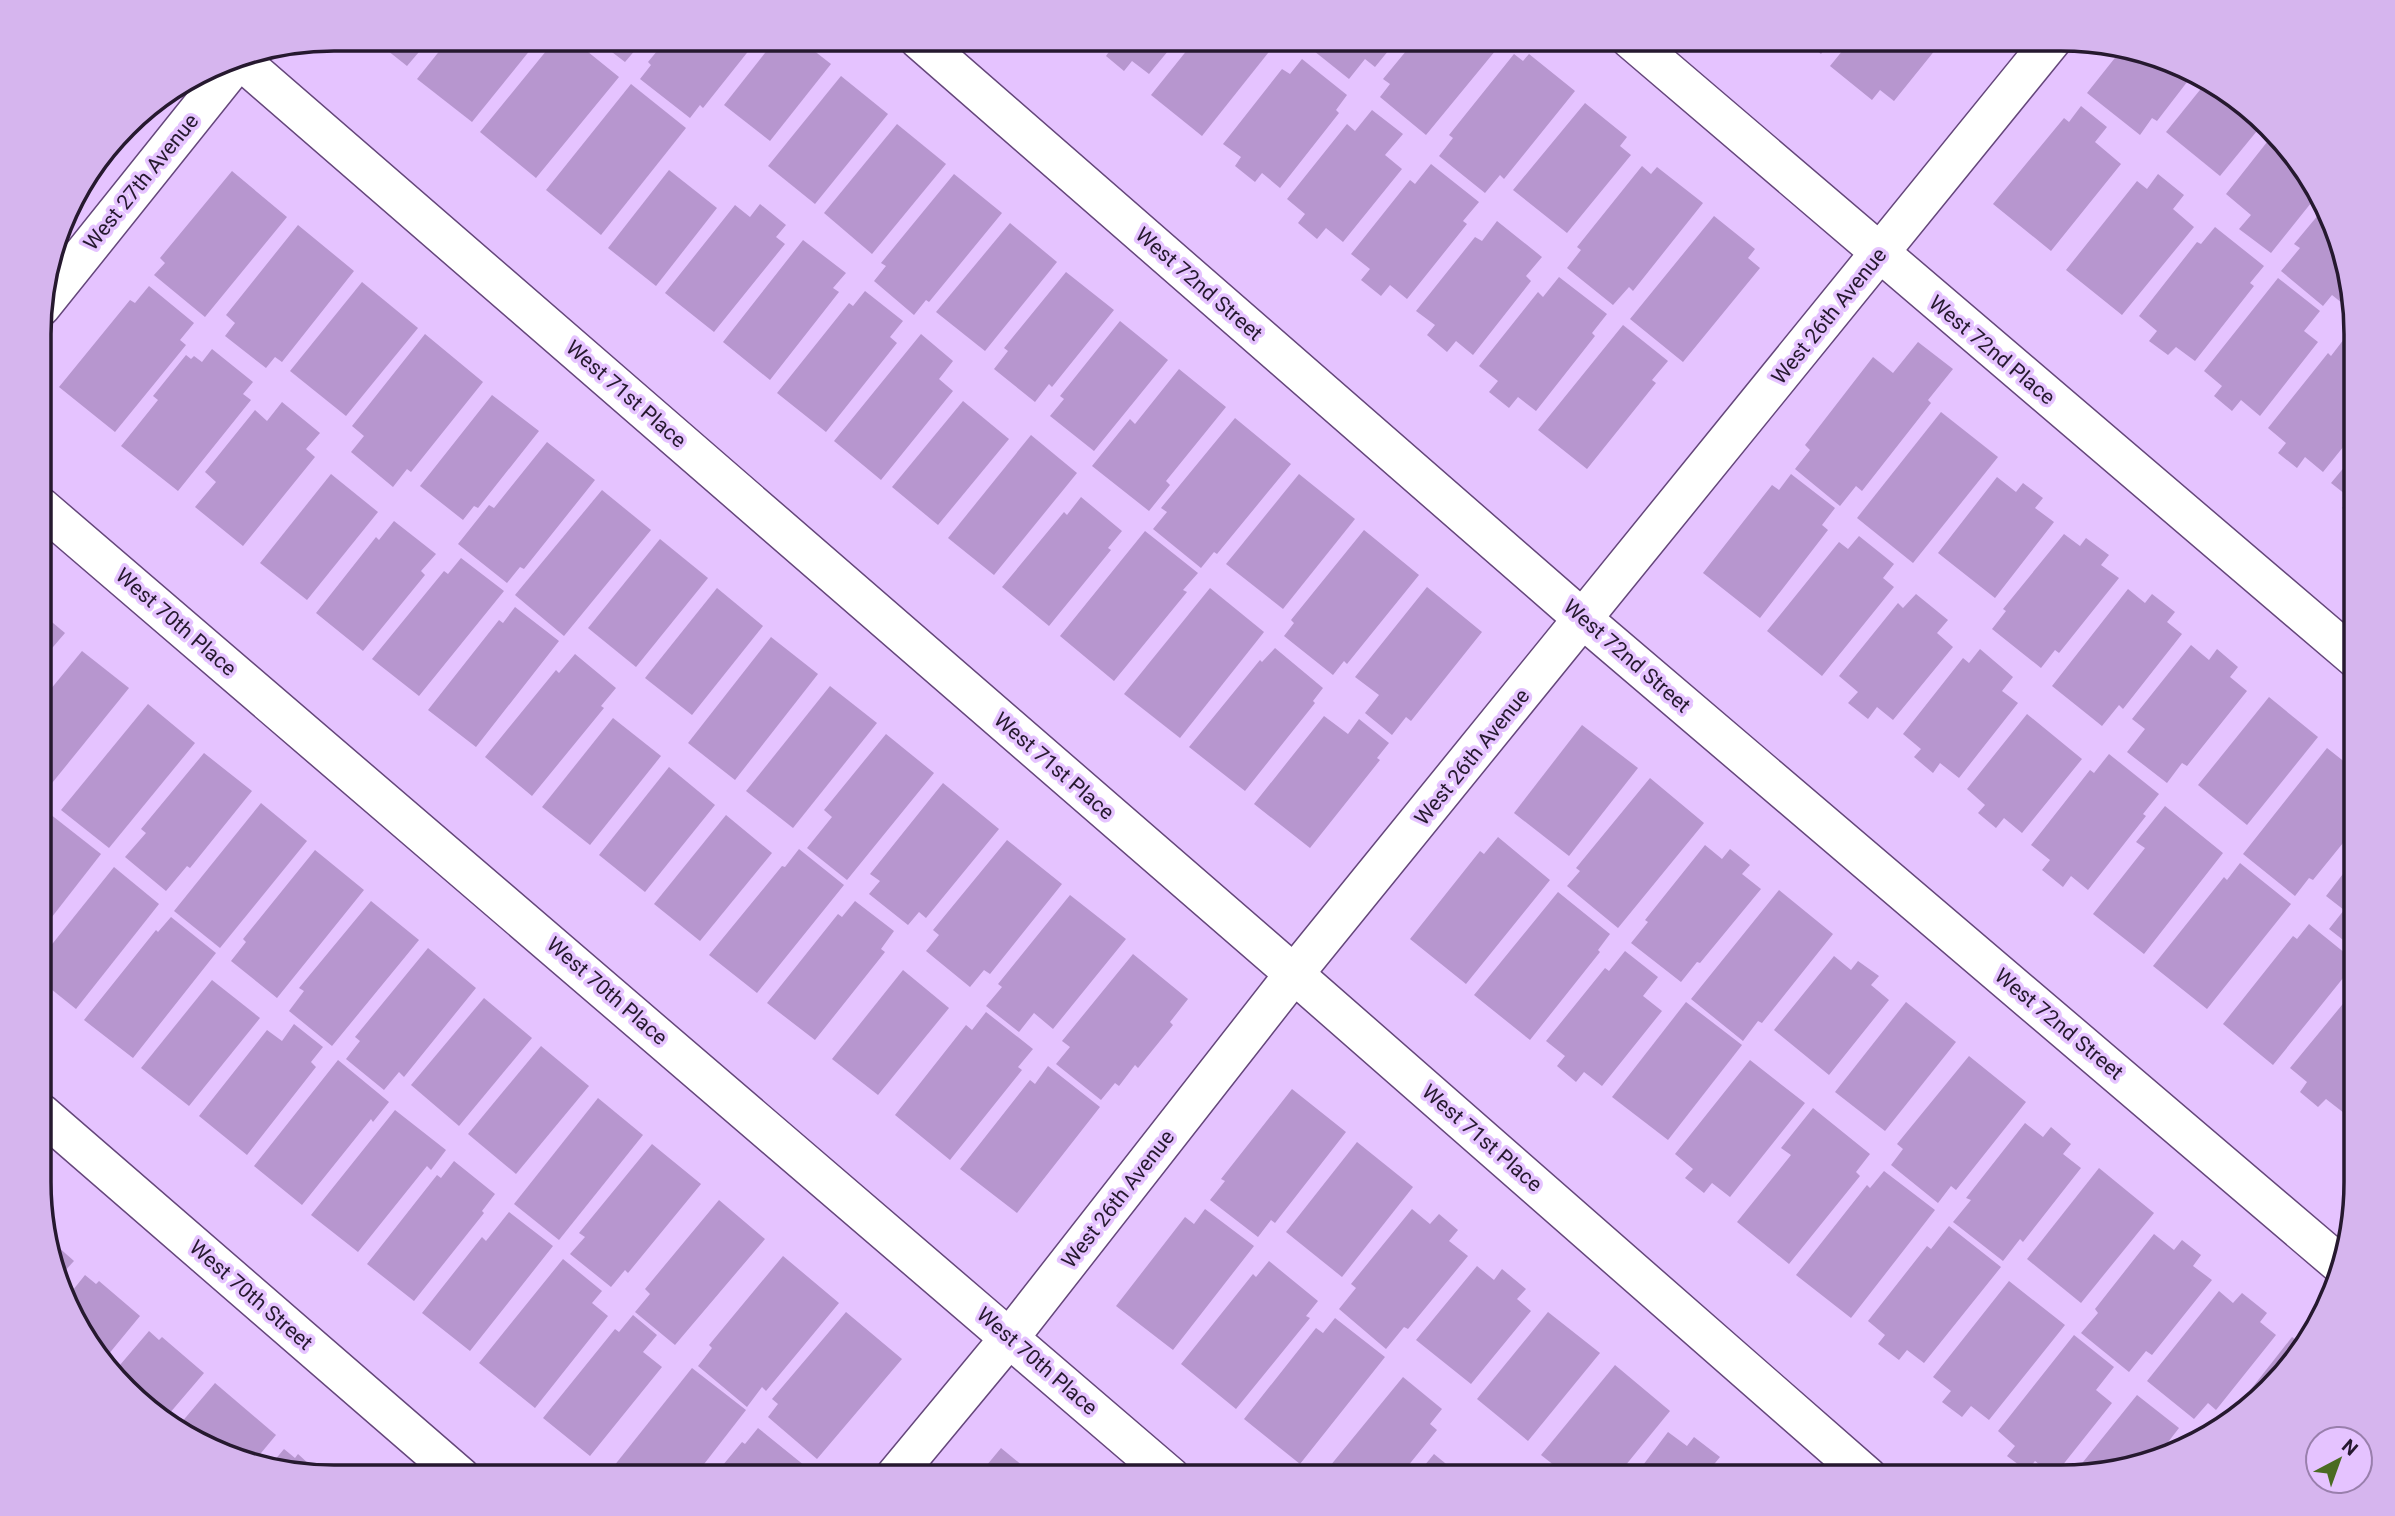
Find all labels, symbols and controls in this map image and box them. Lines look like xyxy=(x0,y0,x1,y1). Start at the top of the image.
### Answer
street label: West 27th Avenue xyxy=(79,109,203,255)
street label: West 72nd Street xyxy=(1131,222,1267,346)
street label: West 26th Avenue xyxy=(1767,243,1891,389)
street label: West 72nd Place xyxy=(1924,290,2060,410)
street label: West 71st Place xyxy=(561,335,691,453)
street label: West 70th Place xyxy=(111,563,241,681)
street label: West 72nd Street xyxy=(1559,594,1695,718)
street label: West 26th Avenue xyxy=(1410,684,1534,830)
street label: West 71st Place xyxy=(989,707,1119,825)
street label: West 70th Place xyxy=(542,932,672,1050)
street label: West 72nd Street xyxy=(1990,963,2128,1085)
street label: West 71st Place xyxy=(1417,1079,1547,1197)
street label: West 26th Avenue xyxy=(1057,1125,1179,1273)
street label: West 70th Street xyxy=(185,1235,317,1355)
street label: West 70th Place xyxy=(972,1302,1102,1420)
north arrow xyxy=(2304,1425,2374,1495)
text: N xyxy=(2337,1434,2362,1461)

